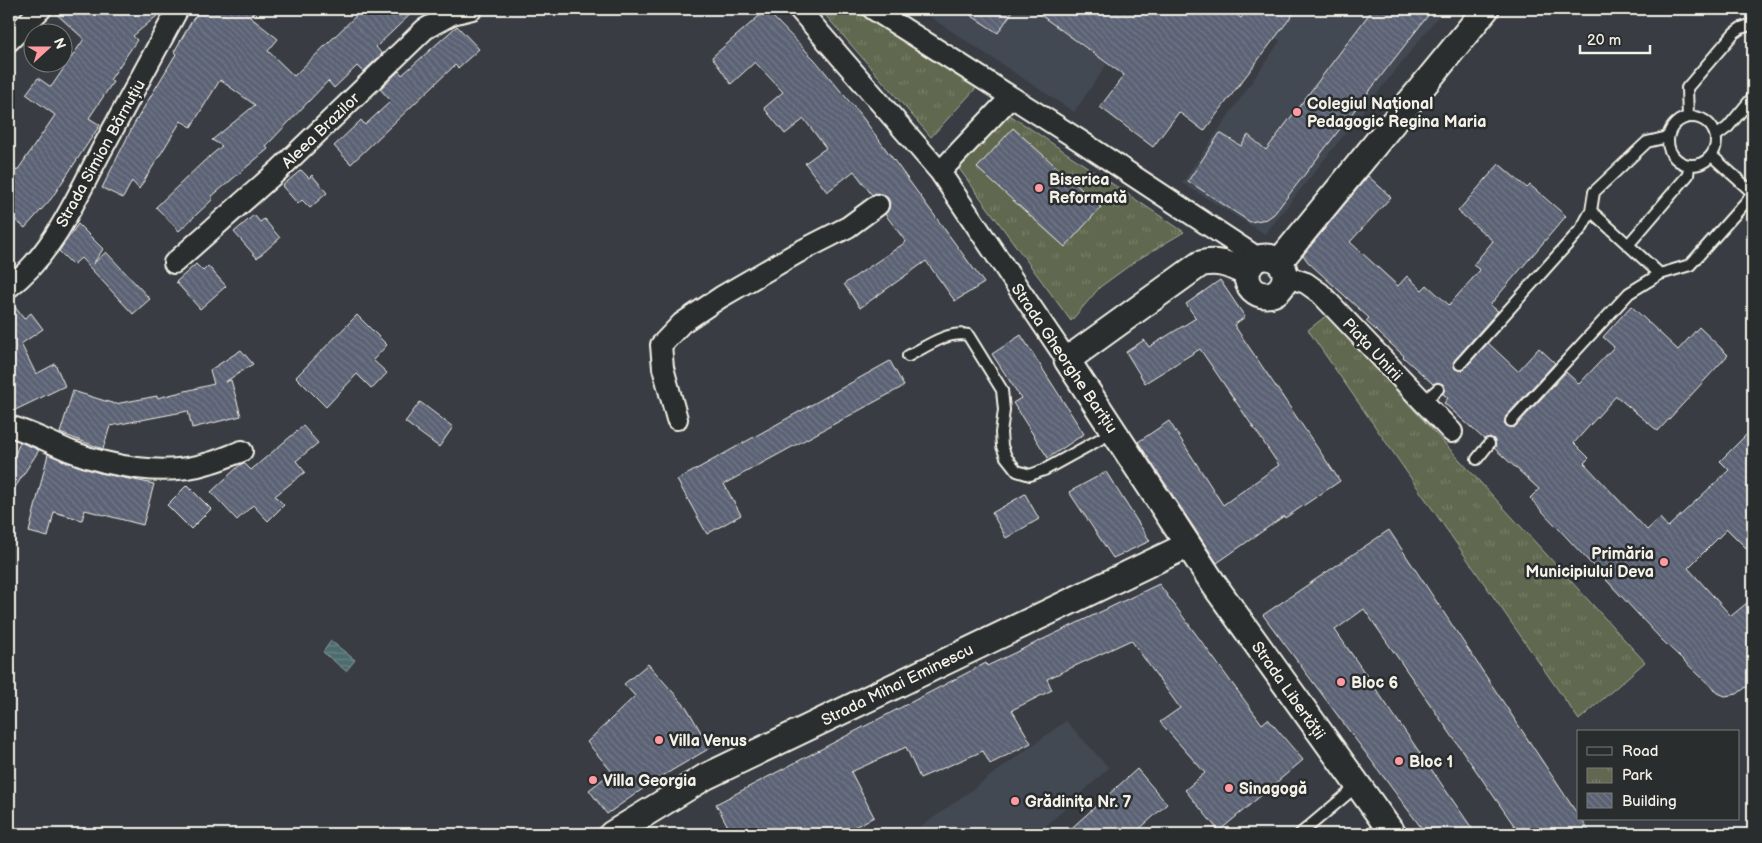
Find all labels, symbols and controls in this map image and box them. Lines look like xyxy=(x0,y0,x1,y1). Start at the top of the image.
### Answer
north arrow xyxy=(22,22,72,72)
scale bar xyxy=(1580,22,1650,54)
text: 20 m xyxy=(1587,31,1621,50)
text: N xyxy=(50,36,69,51)
street label: Strada Simion Bărnuțiu xyxy=(53,77,150,231)
street label: Aleea Brazilor xyxy=(278,89,364,173)
place label: Colegiul Național Pedagogic Regina Maria xyxy=(1307,95,1486,132)
marker: Colegiul Național Pedagogic Regina Maria xyxy=(1291,106,1303,118)
place label: Biserica Reformată xyxy=(1049,171,1127,208)
marker: Biserica Reformată xyxy=(1033,182,1045,194)
street label: Strada Gheorghe Barițiu xyxy=(1007,281,1121,437)
street label: Piața Unirii xyxy=(1338,315,1406,385)
place label: Primăria Municipiului Deva xyxy=(1526,545,1654,582)
marker: Primăria Municipiului Deva xyxy=(1658,556,1670,568)
street label: Strada Libertății xyxy=(1247,638,1329,744)
street label: Strada Mihai Eminescu xyxy=(819,640,977,730)
place label: Bloc 6 xyxy=(1351,674,1398,693)
marker: Bloc 6 xyxy=(1335,676,1347,688)
legend xyxy=(1577,730,1740,820)
place label: Villa Venus xyxy=(669,732,747,751)
marker: Villa Venus xyxy=(653,734,665,746)
text: Road xyxy=(1622,742,1658,761)
place label: Bloc 1 xyxy=(1409,753,1453,772)
marker: Bloc 1 xyxy=(1393,755,1405,767)
text: Park xyxy=(1622,766,1653,785)
place label: Villa Georgia xyxy=(603,772,696,791)
marker: Villa Georgia xyxy=(587,774,599,786)
place label: Sinagogă xyxy=(1239,780,1307,799)
marker: Sinagogă xyxy=(1223,782,1235,794)
text: Building xyxy=(1622,792,1677,811)
place label: Grădinița Nr. 7 xyxy=(1025,793,1131,812)
marker: Grădinița Nr. 7 xyxy=(1009,795,1021,807)

